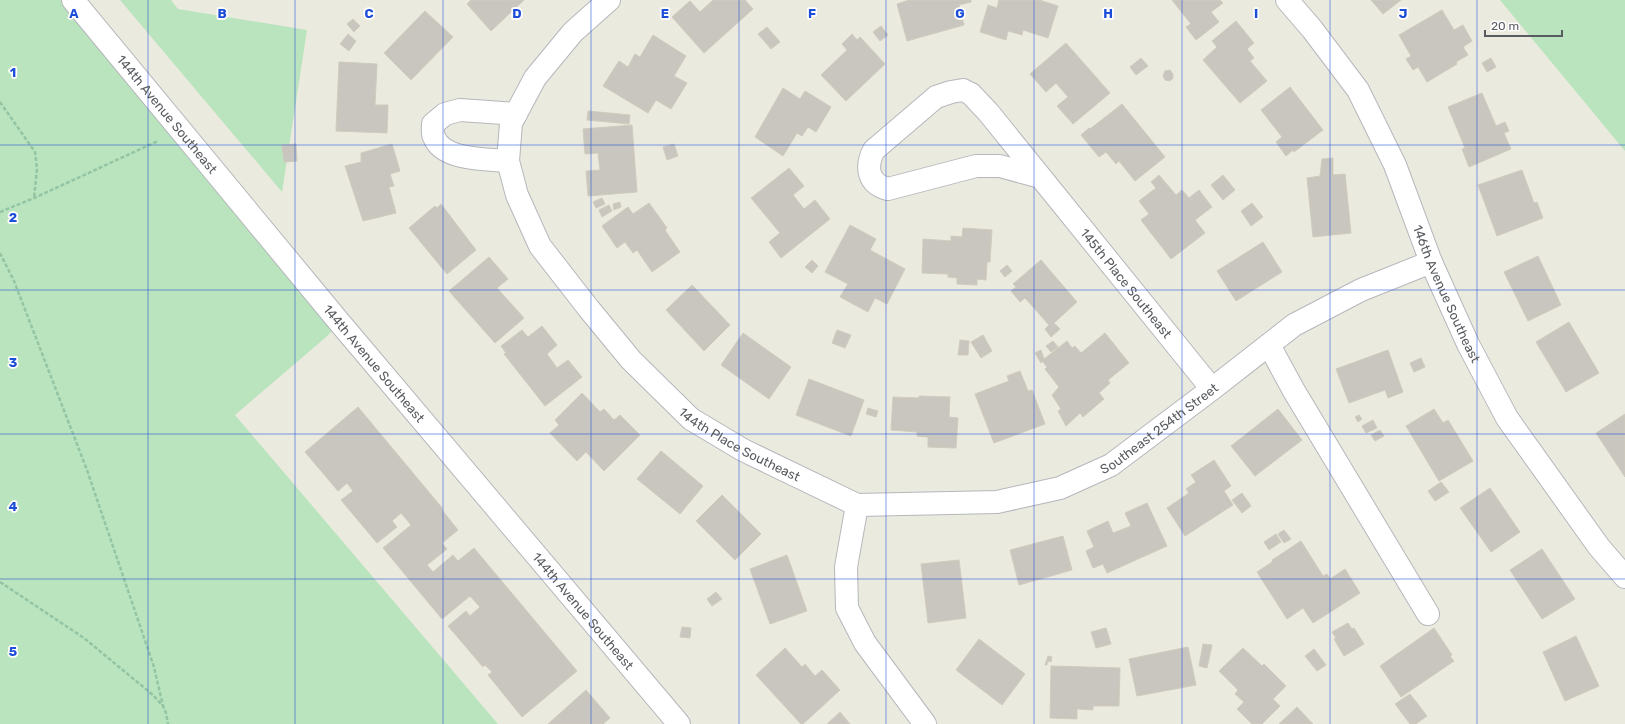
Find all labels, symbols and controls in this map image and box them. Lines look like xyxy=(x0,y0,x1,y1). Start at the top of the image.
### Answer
text: A xyxy=(69,6,79,21)
text: B xyxy=(217,6,227,21)
text: C xyxy=(364,6,374,21)
text: D xyxy=(512,6,522,21)
text: E xyxy=(661,6,669,21)
text: F xyxy=(808,6,816,21)
text: G xyxy=(955,6,965,21)
text: H xyxy=(1103,6,1113,21)
text: I xyxy=(1254,6,1258,21)
text: J xyxy=(1399,6,1407,21)
scale bar xyxy=(1485,12,1562,38)
text: 20 m xyxy=(1491,19,1519,33)
street label: 144th Avenue Southeast xyxy=(114,52,221,176)
text: 1 xyxy=(10,65,16,80)
text: 2 xyxy=(9,210,17,225)
street label: 146th Avenue Southeast xyxy=(1410,223,1484,365)
street label: 145th Place Southeast xyxy=(1078,225,1175,341)
street label: 144th Avenue Southeast xyxy=(320,302,428,425)
text: 3 xyxy=(9,355,18,370)
street label: Southeast 254th Street xyxy=(1098,380,1221,476)
street label: 144th Place Southeast xyxy=(676,404,803,484)
text: 4 xyxy=(9,499,18,514)
street label: 144th Avenue Southeast xyxy=(530,549,637,673)
text: 5 xyxy=(9,644,17,659)

